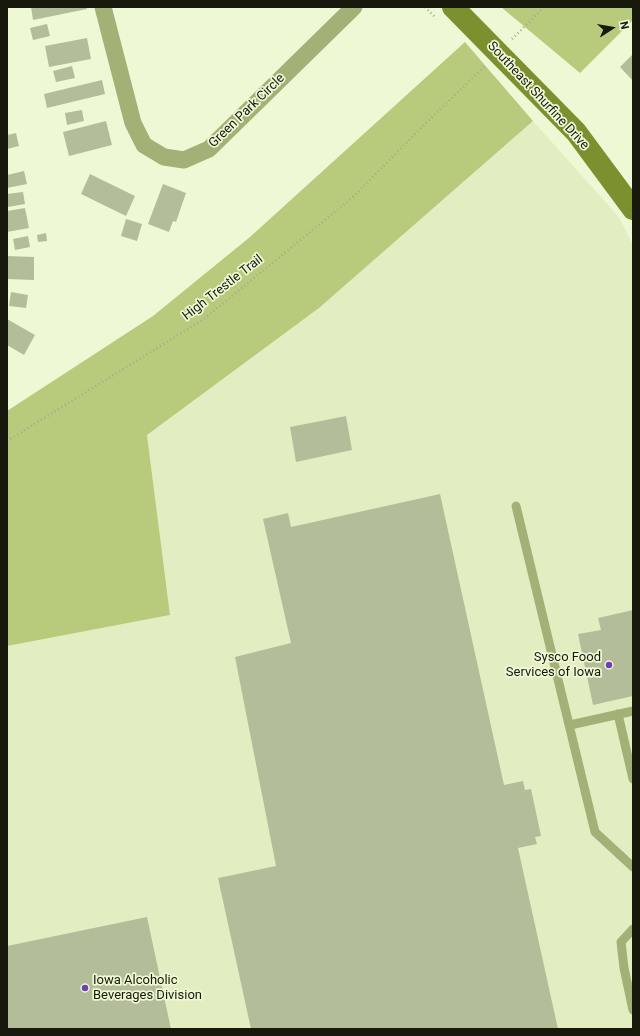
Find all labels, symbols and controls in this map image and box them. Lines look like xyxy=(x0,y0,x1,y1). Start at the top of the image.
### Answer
north arrow xyxy=(592,8,632,48)
text: N xyxy=(617,20,631,31)
street label: Southeast Shurfine Drive xyxy=(484,39,592,153)
street label: Green Park Circle xyxy=(206,71,288,151)
street label: High Trestle Trail xyxy=(180,252,266,324)
place label: Sysco Food Services of Iowa xyxy=(506,650,601,681)
marker: Sysco Food Services of Iowa xyxy=(604,660,614,670)
place label: Iowa Alcoholic Beverages Division xyxy=(93,973,202,1004)
marker: Iowa Alcoholic Beverages Division xyxy=(80,983,90,993)

